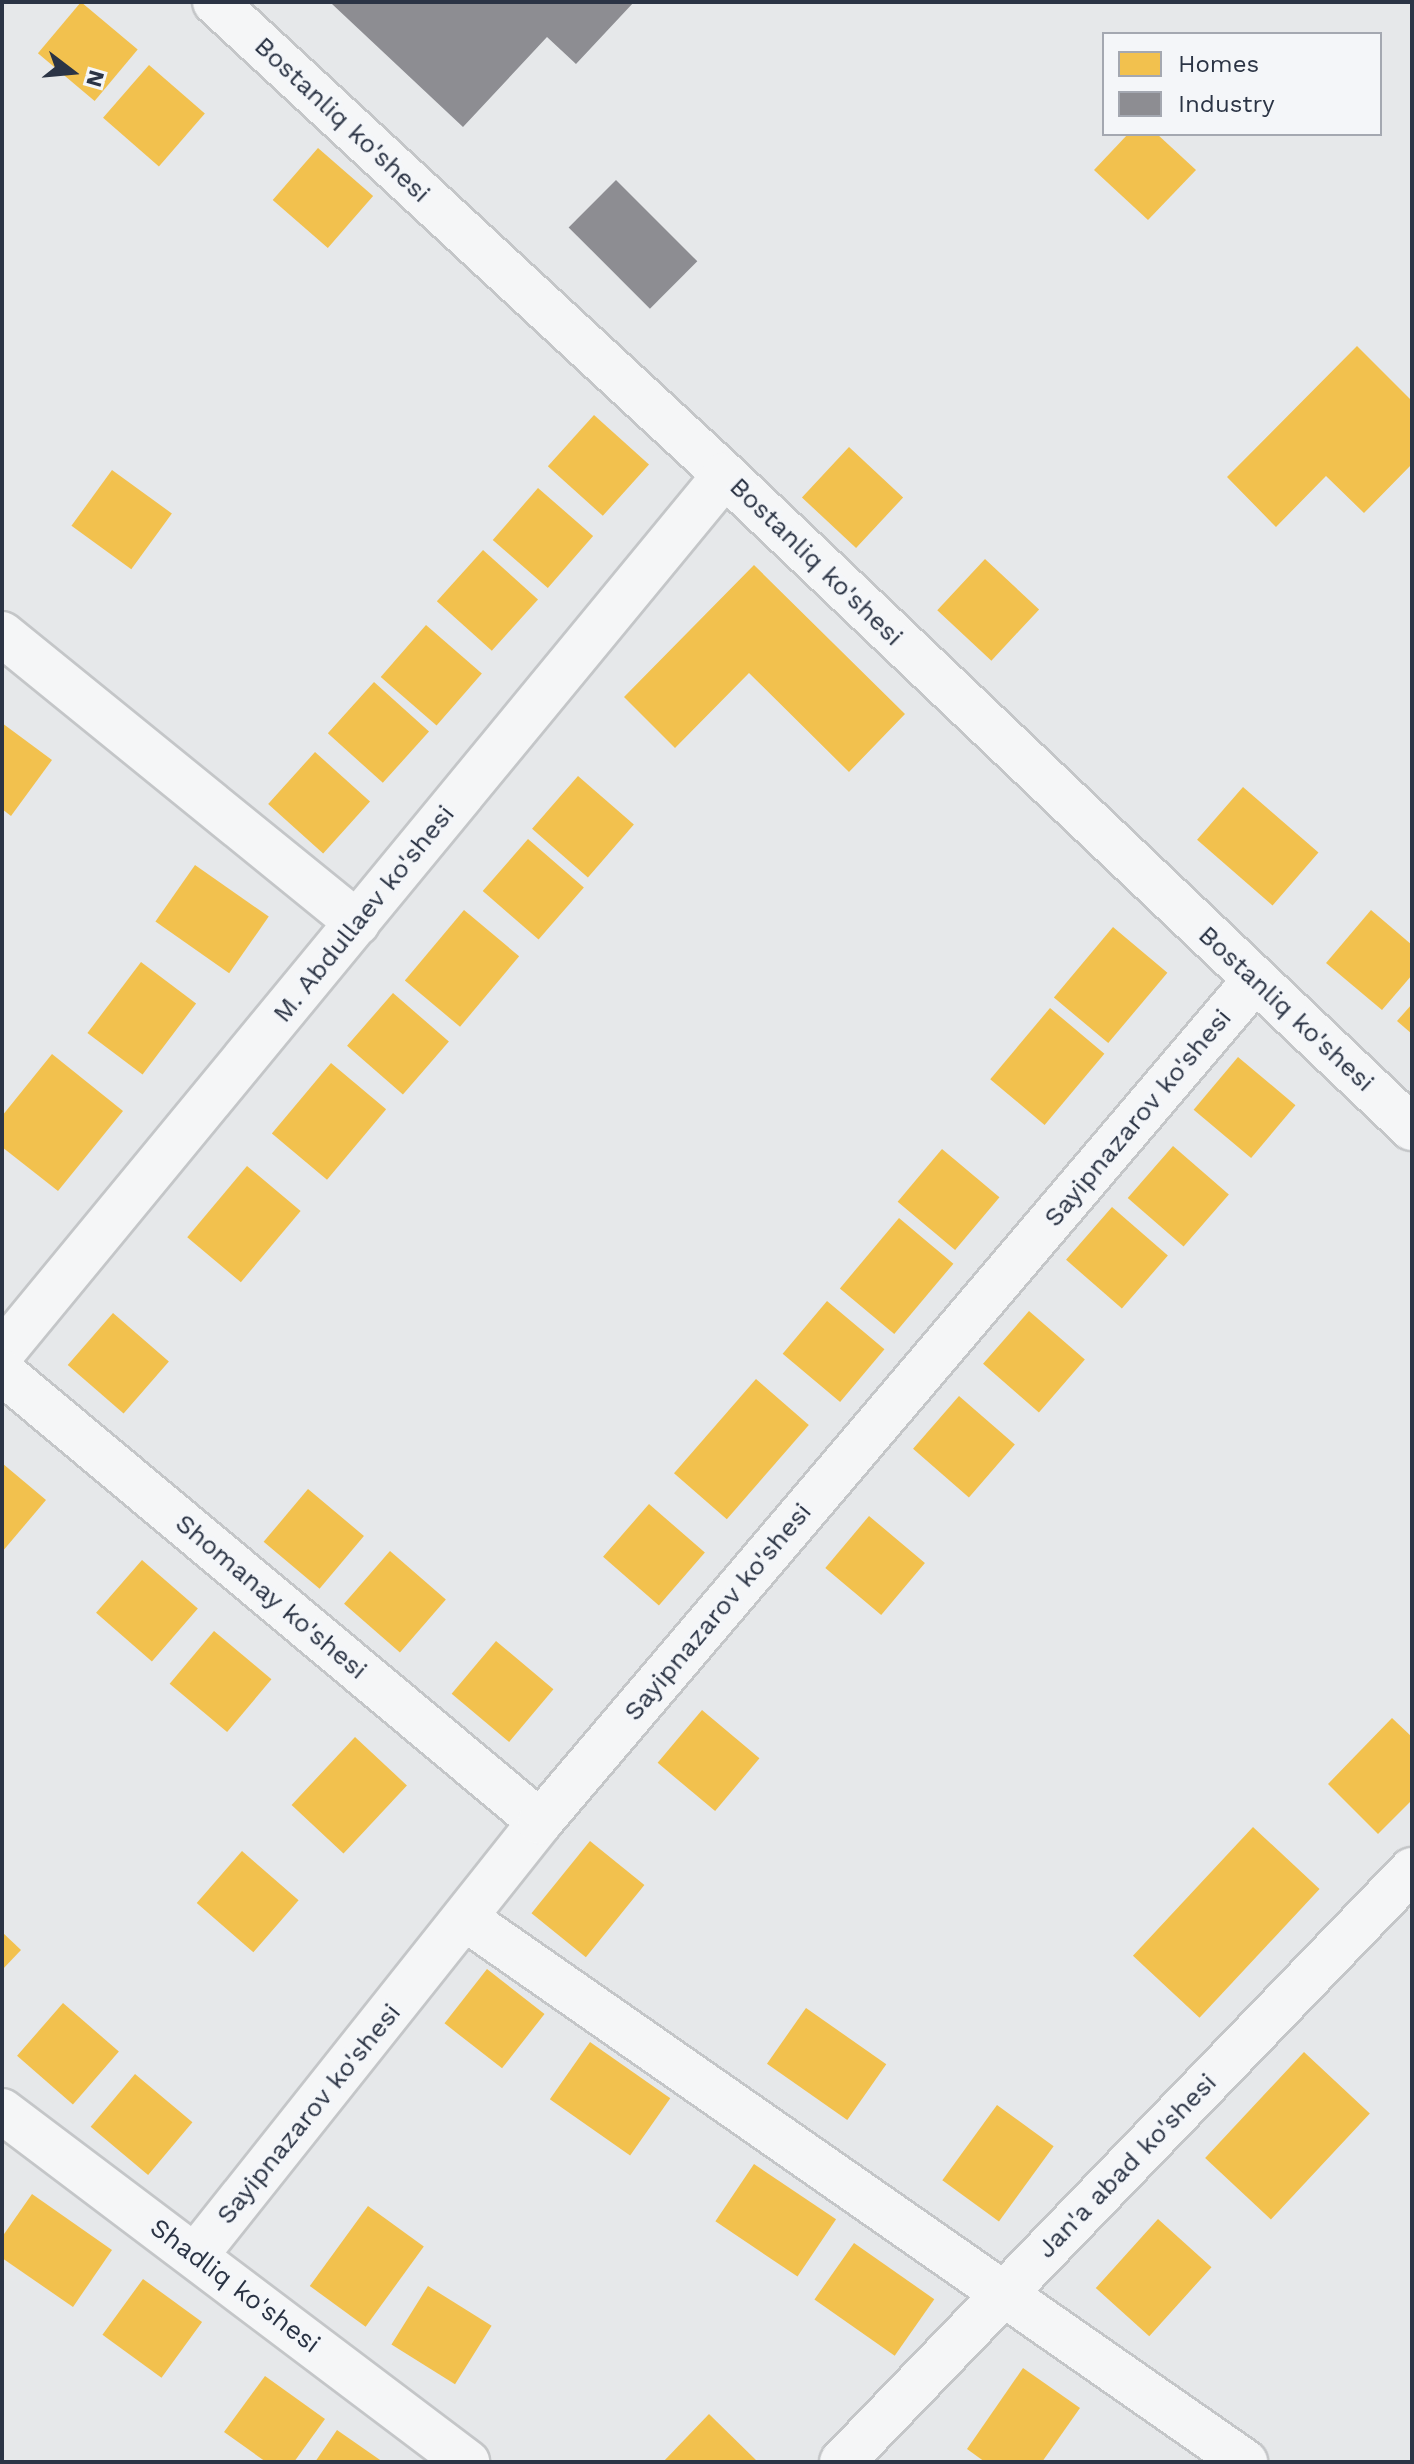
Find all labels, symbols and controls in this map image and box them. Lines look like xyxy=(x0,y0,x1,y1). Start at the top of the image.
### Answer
street label: Bostanliq ko'shesi xyxy=(248,31,436,209)
north arrow xyxy=(32,32,112,112)
legend xyxy=(1102,32,1382,136)
text: Homes xyxy=(1178,50,1259,78)
text: N xyxy=(81,67,110,90)
text: Industry xyxy=(1178,90,1275,118)
street label: Bostanliq ko'shesi xyxy=(723,471,909,653)
street label: M. Abdullaev ko'shesi xyxy=(266,798,462,1030)
street label: Bostanliq ko'shesi xyxy=(1192,920,1380,1098)
street label: Sayipnazarov ko'shesi xyxy=(1038,1003,1238,1233)
street label: Sayipnazarov ko'shesi xyxy=(618,1497,818,1727)
street label: Shomanay ko'shesi xyxy=(169,1508,373,1686)
street label: Sayipnazarov ko'shesi xyxy=(210,1997,408,2231)
street label: Jan'a abad ko'shesi xyxy=(1031,2067,1223,2265)
street label: Shadliq ko'shesi xyxy=(144,2212,326,2360)

